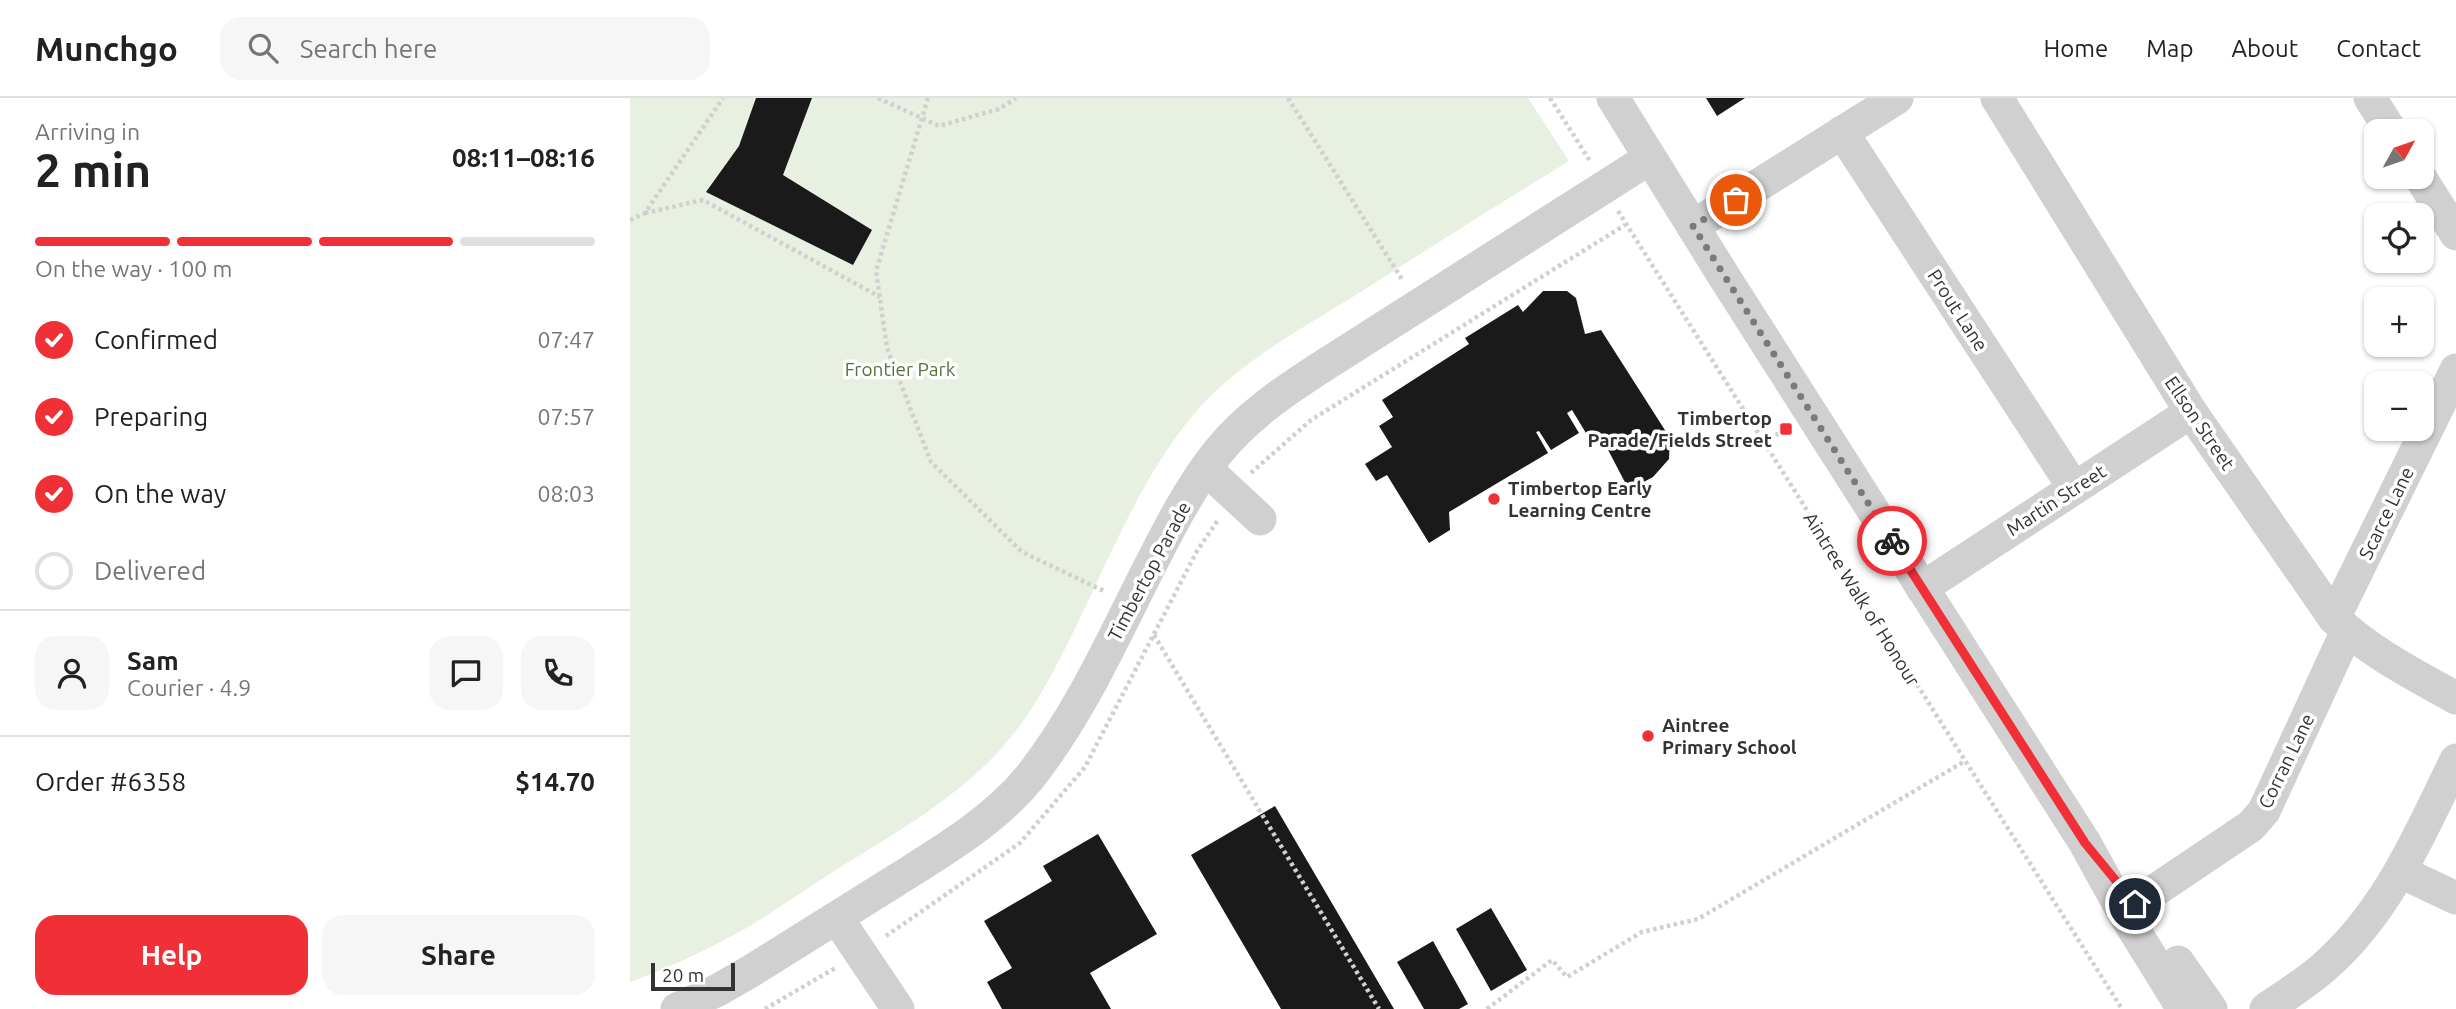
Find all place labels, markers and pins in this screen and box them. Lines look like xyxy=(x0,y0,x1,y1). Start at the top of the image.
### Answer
pin xyxy=(1706,170,1766,230)
place label: Timbertop Parade/Fields Street xyxy=(1587,407,1772,451)
marker: Timbertop Parade/Fields Street xyxy=(1778,421,1794,437)
place label: Timbertop Early Learning Centre xyxy=(1508,477,1652,521)
marker: Timbertop Early Learning Centre xyxy=(1486,491,1502,507)
place label: Aintree Primary School xyxy=(1662,714,1797,758)
marker: Aintree Primary School xyxy=(1640,728,1656,744)
pin xyxy=(2105,874,2165,934)

